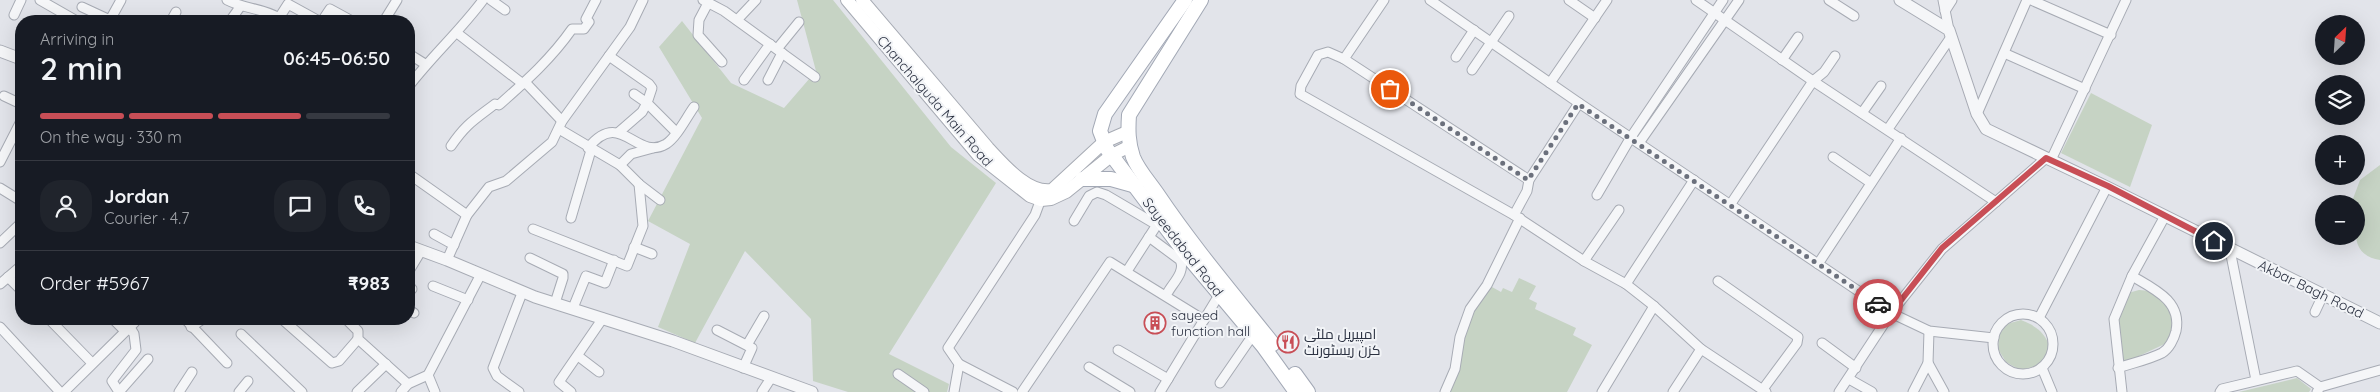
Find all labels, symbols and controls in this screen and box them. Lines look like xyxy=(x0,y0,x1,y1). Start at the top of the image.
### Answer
north arrow xyxy=(2315,15,2365,65)
map controls xyxy=(2315,15,2365,245)
text: Arriving in xyxy=(40,29,114,49)
street label: Chanchalguda Main Road xyxy=(873,32,997,170)
text: 06:45–06:50 xyxy=(283,46,390,70)
text: 2 min xyxy=(40,48,123,88)
pin xyxy=(1369,68,1411,110)
icon: bag xyxy=(1376,75,1404,103)
button: layers xyxy=(2315,75,2365,125)
text: On the way · 330 m xyxy=(40,127,182,147)
button: + xyxy=(2315,135,2365,185)
button: person xyxy=(40,180,92,232)
button: chat xyxy=(274,180,326,232)
button: phone xyxy=(338,180,390,232)
text: Jordan xyxy=(104,184,169,208)
street label: Sayeedabad Road xyxy=(1139,194,1227,300)
button: − xyxy=(2315,195,2365,245)
text: Courier · 4.7 xyxy=(104,208,189,228)
pin xyxy=(2193,220,2235,262)
icon: home xyxy=(2200,227,2228,255)
street label: Akbar Bagh Road xyxy=(2255,256,2367,322)
text: Order #5967 xyxy=(40,271,150,295)
text: ₹983 xyxy=(348,271,390,295)
courier xyxy=(1853,279,1903,329)
icon: car xyxy=(1864,290,1892,318)
place label: sayeed function hall xyxy=(1171,306,1250,340)
building icon: sayeed function hall xyxy=(1143,311,1167,335)
place label: امپیریل ملٹی کزن ریسٹورنٹ xyxy=(1304,325,1381,359)
restaurant icon: امپیریل ملٹی کزن ریسٹورنٹ xyxy=(1276,330,1300,354)

